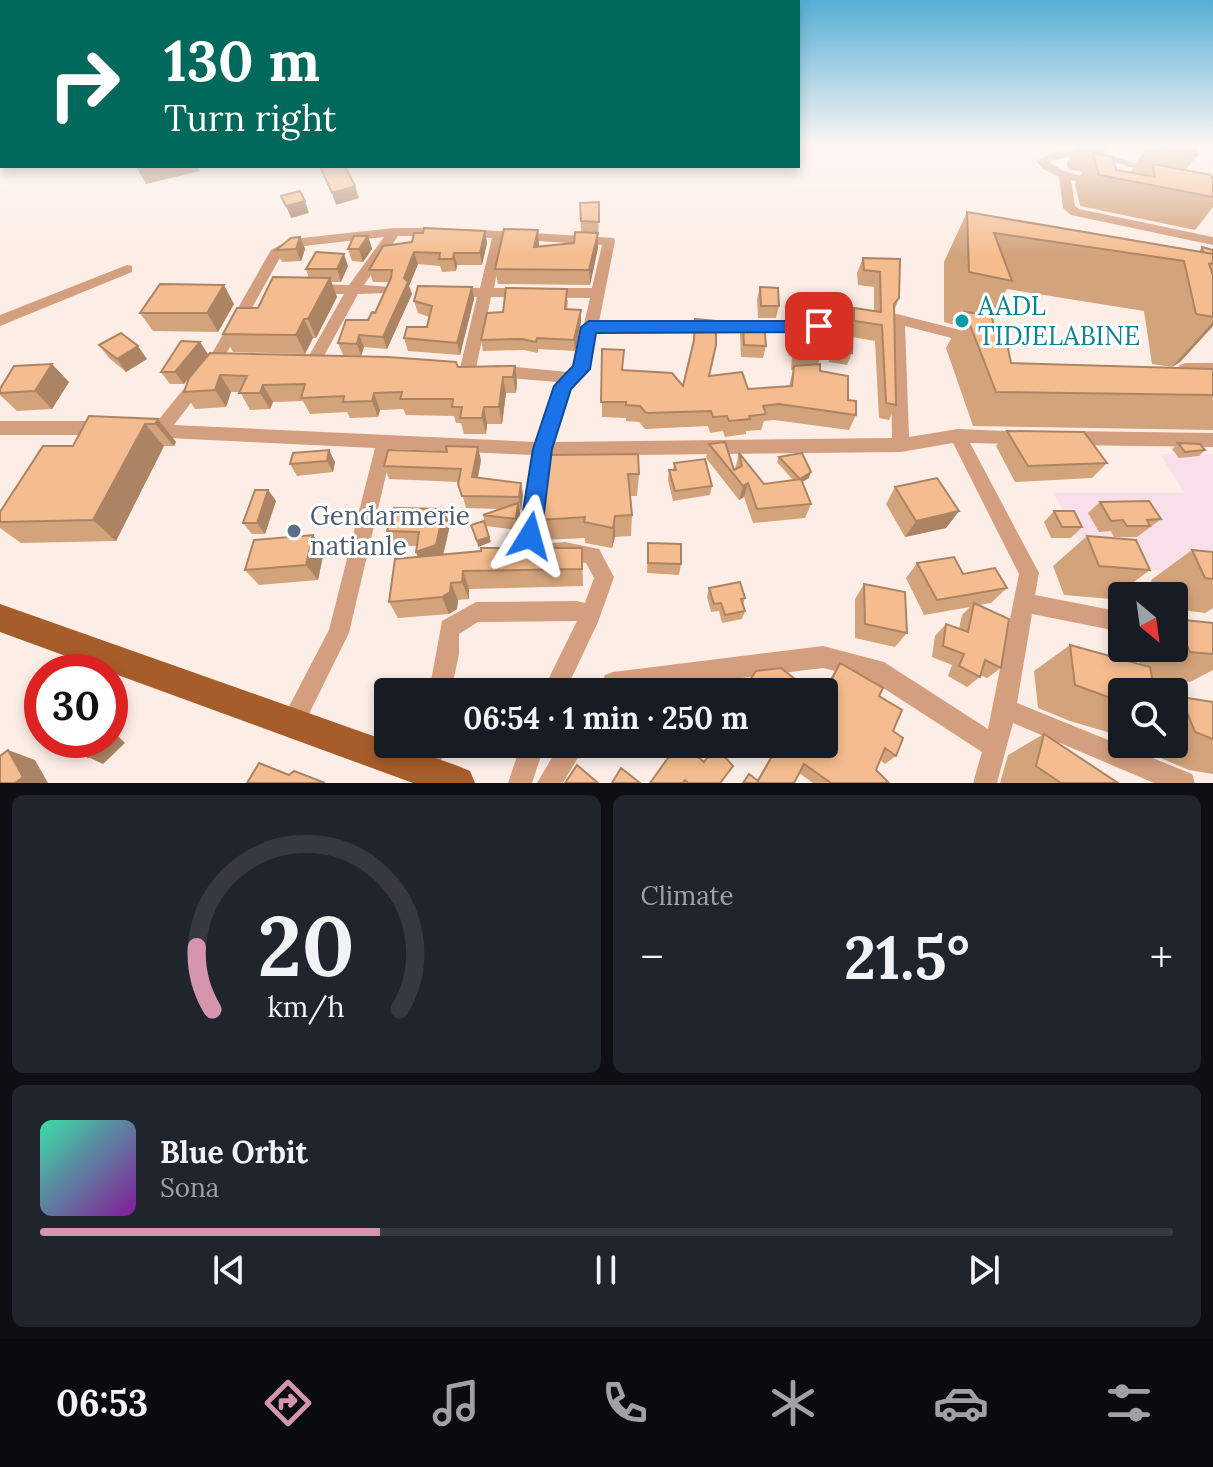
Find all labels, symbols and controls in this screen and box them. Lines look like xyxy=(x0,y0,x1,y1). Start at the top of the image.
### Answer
text: 130 m xyxy=(164,25,320,96)
icon: right xyxy=(32,32,136,136)
text: Turn right xyxy=(164,95,337,141)
place label: AADL TIDJELABINE xyxy=(977,289,1140,352)
pin xyxy=(785,292,853,360)
icon: arrive xyxy=(797,304,841,348)
marker: AADL TIDJELABINE xyxy=(953,312,971,330)
position arrow xyxy=(488,494,572,578)
place label: Gendarmerie natianle xyxy=(310,499,470,562)
marker: Gendarmerie natianle xyxy=(285,522,303,540)
north arrow xyxy=(1108,582,1188,662)
map controls xyxy=(1108,582,1188,758)
speed limit sign: 30 xyxy=(24,654,128,758)
button: search xyxy=(1108,678,1188,758)
text: 06:54 · 1 min · 250 m xyxy=(463,699,749,737)
text: Climate xyxy=(641,879,734,912)
text: 20 xyxy=(258,892,355,999)
text: 21.5° xyxy=(844,919,970,995)
text: − xyxy=(641,929,664,985)
text: + xyxy=(1150,929,1173,985)
text: km/h xyxy=(268,988,345,1025)
text: Blue Orbit xyxy=(160,1133,308,1171)
text: Sona xyxy=(160,1171,219,1204)
icon: previous xyxy=(207,1248,251,1292)
icon: pause xyxy=(584,1248,628,1292)
icon: next xyxy=(962,1248,1006,1292)
icon: directions xyxy=(260,1375,316,1431)
icon: music xyxy=(428,1375,484,1431)
icon: phone xyxy=(597,1375,653,1431)
icon: climate xyxy=(765,1375,821,1431)
icon: car xyxy=(933,1375,989,1431)
icon: filters xyxy=(1101,1375,1157,1431)
text: 06:53 xyxy=(56,1380,148,1426)

